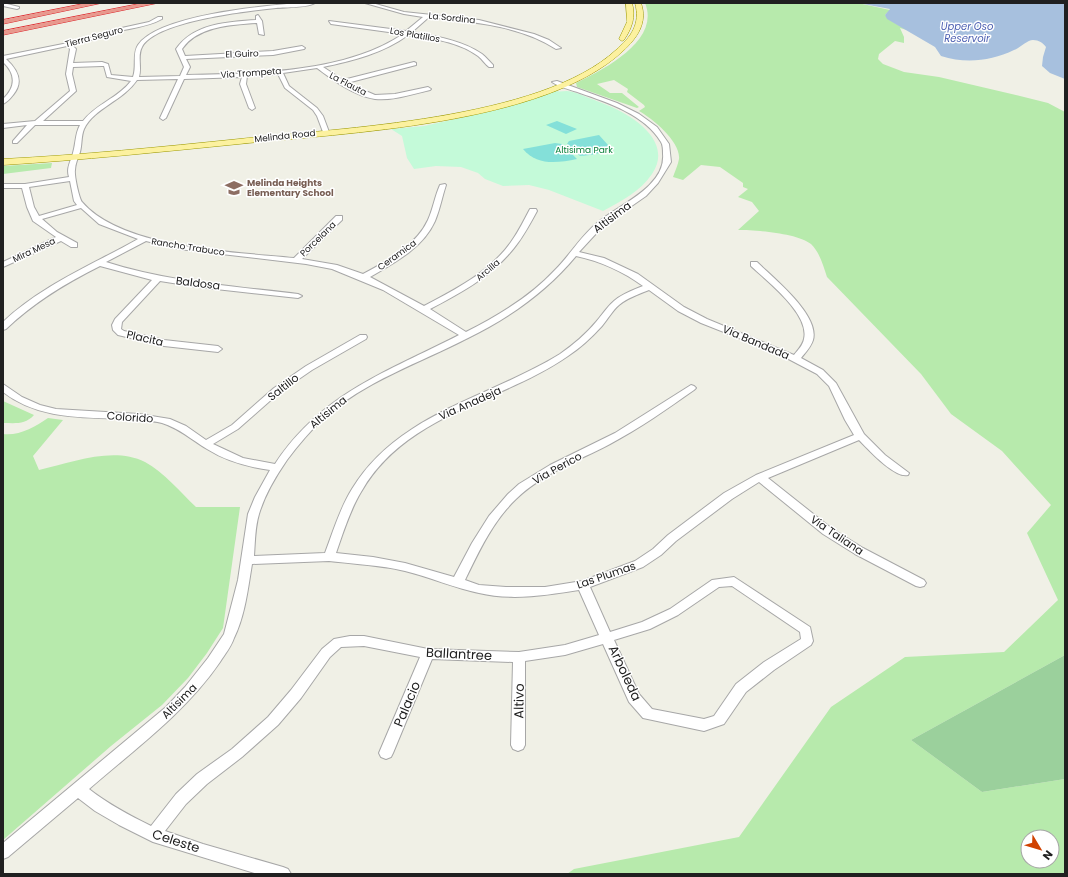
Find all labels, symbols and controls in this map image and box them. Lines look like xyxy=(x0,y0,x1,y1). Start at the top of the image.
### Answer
street label: La Sordina xyxy=(428,10,476,26)
water label: Upper Oso Reservoir xyxy=(941,19,993,46)
street label: Tierra Seguro xyxy=(64,23,125,51)
street label: Los Platillos xyxy=(389,25,441,45)
street label: El Guiro xyxy=(225,47,259,61)
street label: Via Trompeta xyxy=(220,65,282,81)
street label: La Flauta xyxy=(327,69,369,99)
street label: Melinda Road xyxy=(254,127,316,145)
park label: Altisima Park xyxy=(555,144,613,156)
place label: Melinda Heights Elementary School xyxy=(247,177,334,199)
school or university icon: Melinda Heights Elementary School xyxy=(224,178,244,198)
street label: Altisima xyxy=(590,197,634,237)
street label: Porcelana xyxy=(297,219,339,259)
street label: Mira Mesa xyxy=(11,235,57,265)
street label: Rancho Trabuco xyxy=(150,235,226,259)
street label: Ceramica xyxy=(375,237,419,273)
street label: Arcilla xyxy=(474,257,502,283)
street label: Baldosa xyxy=(175,272,221,294)
street label: Via Bandada xyxy=(720,321,792,363)
street label: Placita xyxy=(125,326,165,350)
street label: Saltillo xyxy=(264,370,302,404)
street label: Via Anadeja xyxy=(436,382,504,424)
street label: Altisima xyxy=(306,392,350,432)
street label: Colorido xyxy=(106,407,154,427)
street label: Via Perico xyxy=(529,448,585,488)
street label: Via Taliana xyxy=(807,511,867,559)
street label: Las Plumas xyxy=(574,557,638,593)
street label: Arboleda xyxy=(604,642,646,704)
street label: Ballantree xyxy=(426,643,492,665)
street label: Palacio xyxy=(389,678,425,730)
street label: Altisima xyxy=(158,680,200,722)
street label: Altivo xyxy=(509,683,529,719)
street label: Celeste xyxy=(150,824,202,858)
north arrow xyxy=(1020,829,1060,869)
text: N xyxy=(1039,847,1057,863)

